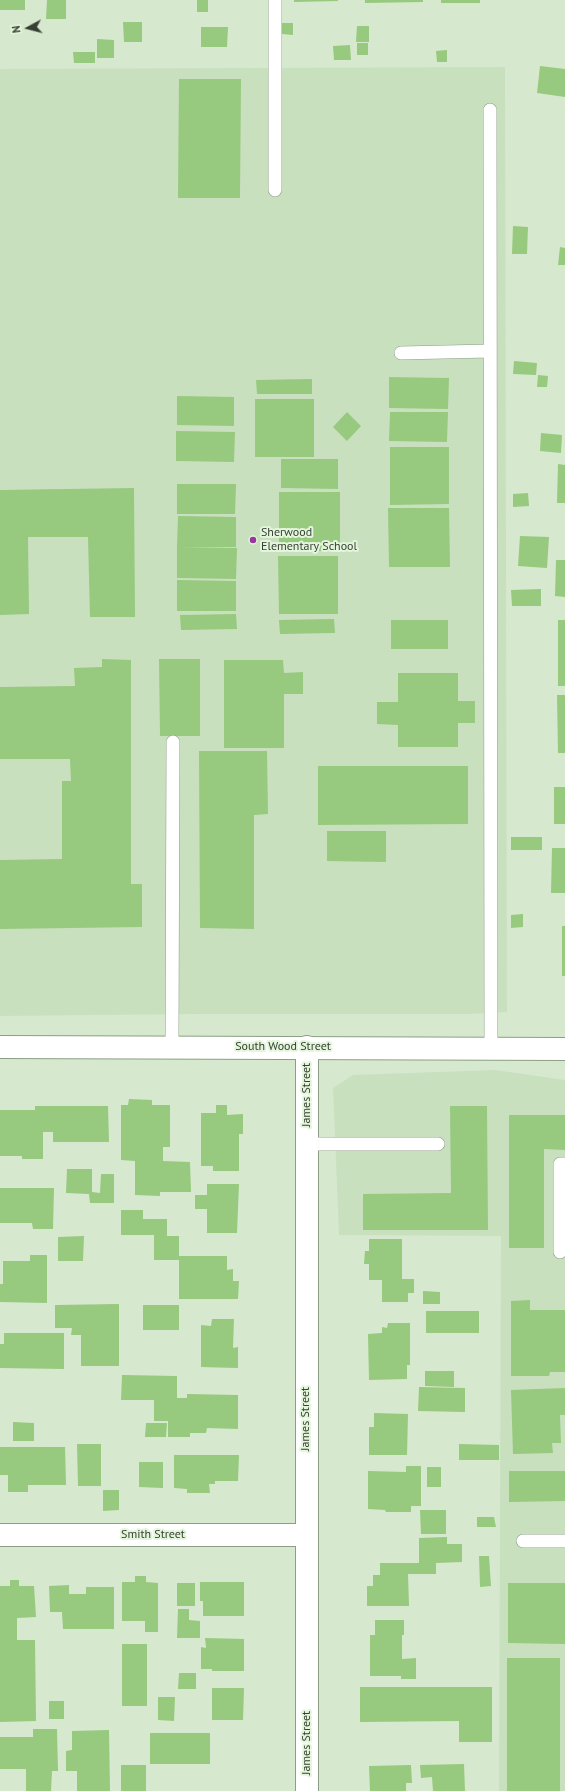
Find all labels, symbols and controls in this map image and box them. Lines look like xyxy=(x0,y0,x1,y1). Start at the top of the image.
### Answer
north arrow xyxy=(8,8,48,48)
text: N xyxy=(9,25,23,34)
place label: Sherwood Elementary School xyxy=(261,526,357,554)
marker: Sherwood Elementary School xyxy=(248,535,258,545)
street label: South Wood Street xyxy=(235,1040,331,1054)
street label: James Street xyxy=(300,1063,314,1127)
street label: James Street xyxy=(299,1387,313,1451)
street label: Smith Street xyxy=(121,1528,185,1542)
street label: James Street xyxy=(300,1711,314,1775)

